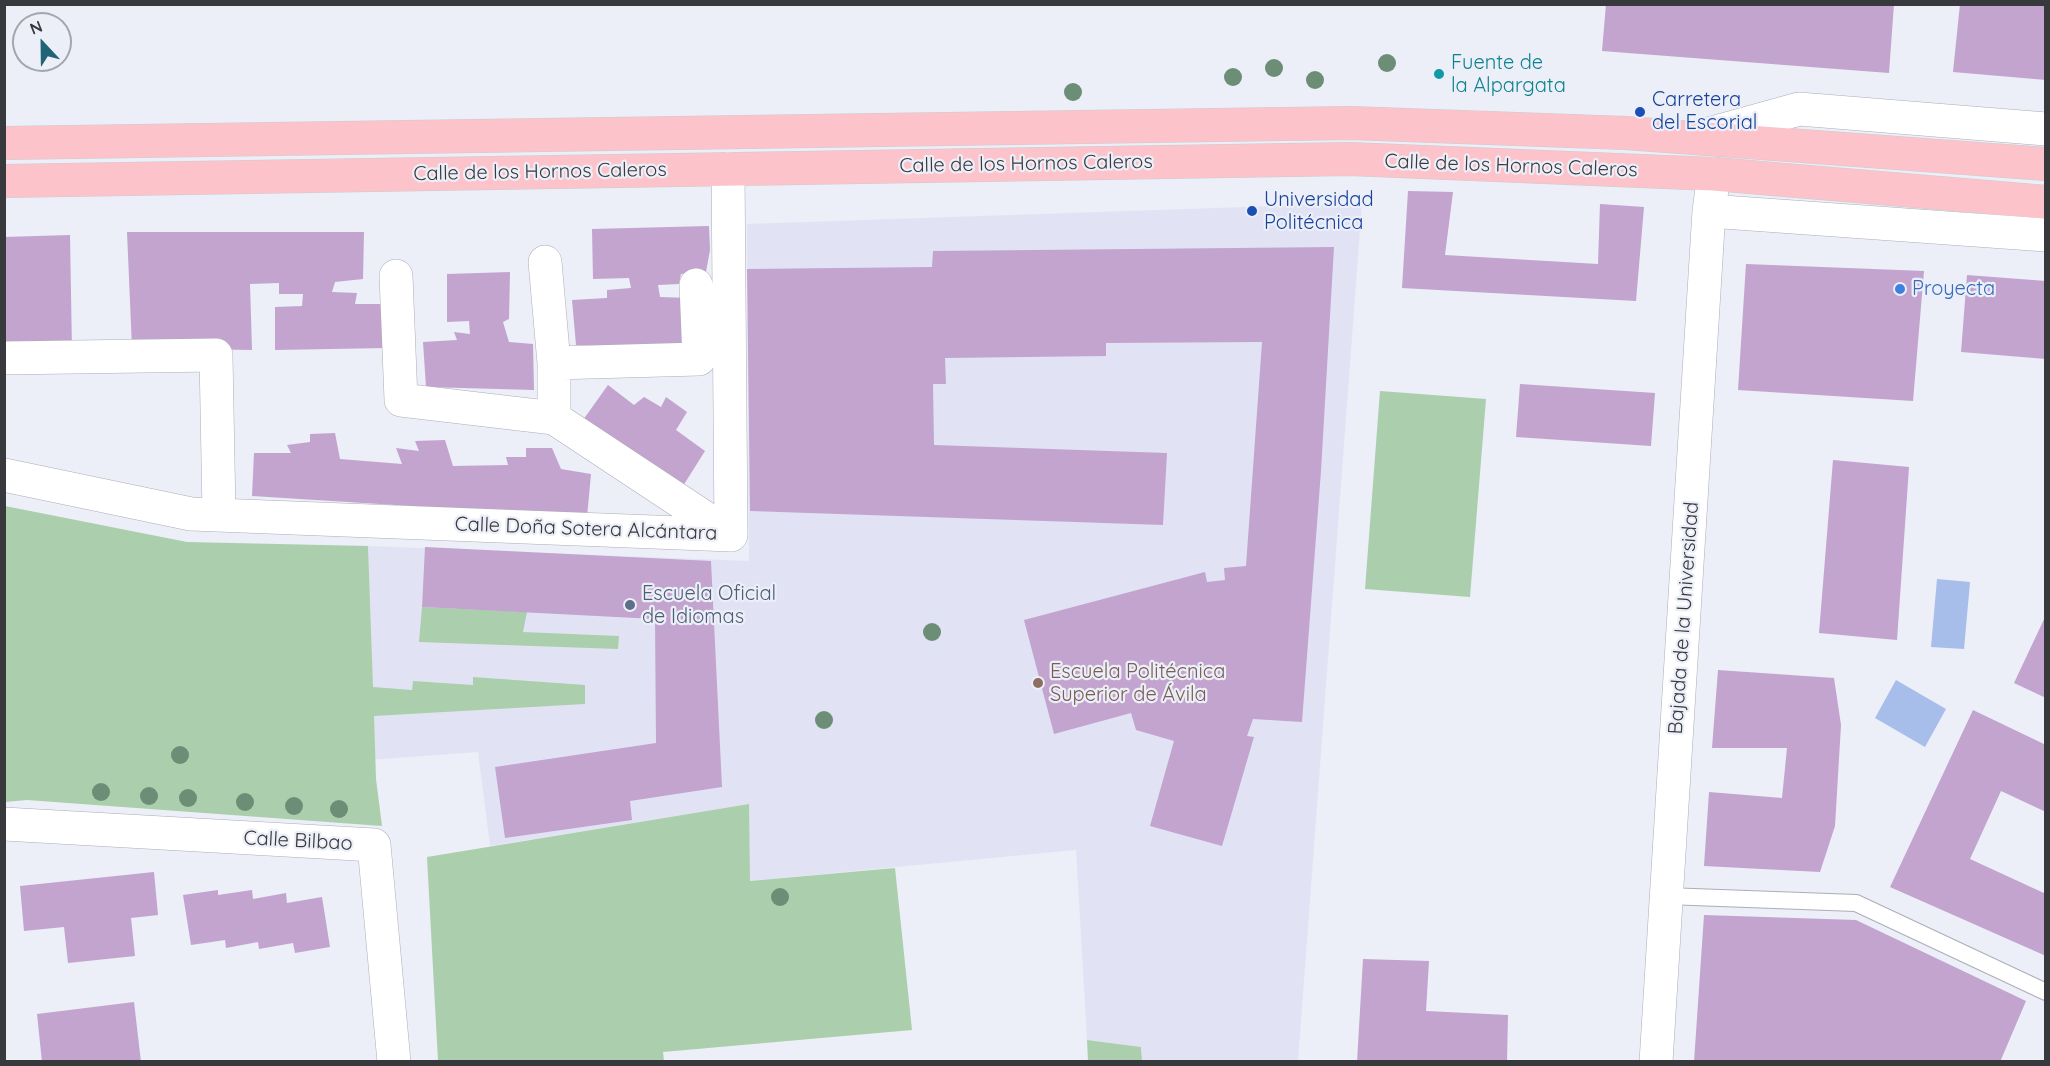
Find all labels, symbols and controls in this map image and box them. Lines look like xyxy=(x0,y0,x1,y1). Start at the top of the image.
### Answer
north arrow xyxy=(12,12,72,72)
text: N xyxy=(27,16,45,39)
place label: Fuente de la Alpargata xyxy=(1451,51,1566,98)
marker: Fuente de la Alpargata xyxy=(1432,67,1446,81)
place label: Carretera del Escorial xyxy=(1652,88,1757,135)
marker: Carretera del Escorial xyxy=(1633,105,1647,119)
street label: Calle de los Hornos Caleros xyxy=(899,150,1153,178)
street label: Calle de los Hornos Caleros xyxy=(1384,150,1638,182)
street label: Calle de los Hornos Caleros xyxy=(413,158,667,186)
place label: Universidad Politécnica xyxy=(1264,188,1374,235)
marker: Universidad Politécnica xyxy=(1245,204,1259,218)
place label: Proyecta xyxy=(1912,277,1995,301)
marker: Proyecta xyxy=(1893,282,1907,296)
street label: Bajada de la Universidad xyxy=(1664,501,1704,735)
street label: Calle Doña Sotera Alcántara xyxy=(454,512,718,546)
place label: Escuela Oficial de Idiomas xyxy=(642,582,776,629)
marker: Escuela Oficial de Idiomas xyxy=(623,598,637,612)
place label: Escuela Politécnica Superior de Ávila xyxy=(1050,660,1225,707)
marker: Escuela Politécnica Superior de Ávila xyxy=(1031,676,1045,690)
street label: Calle Bilbao xyxy=(243,826,353,856)

